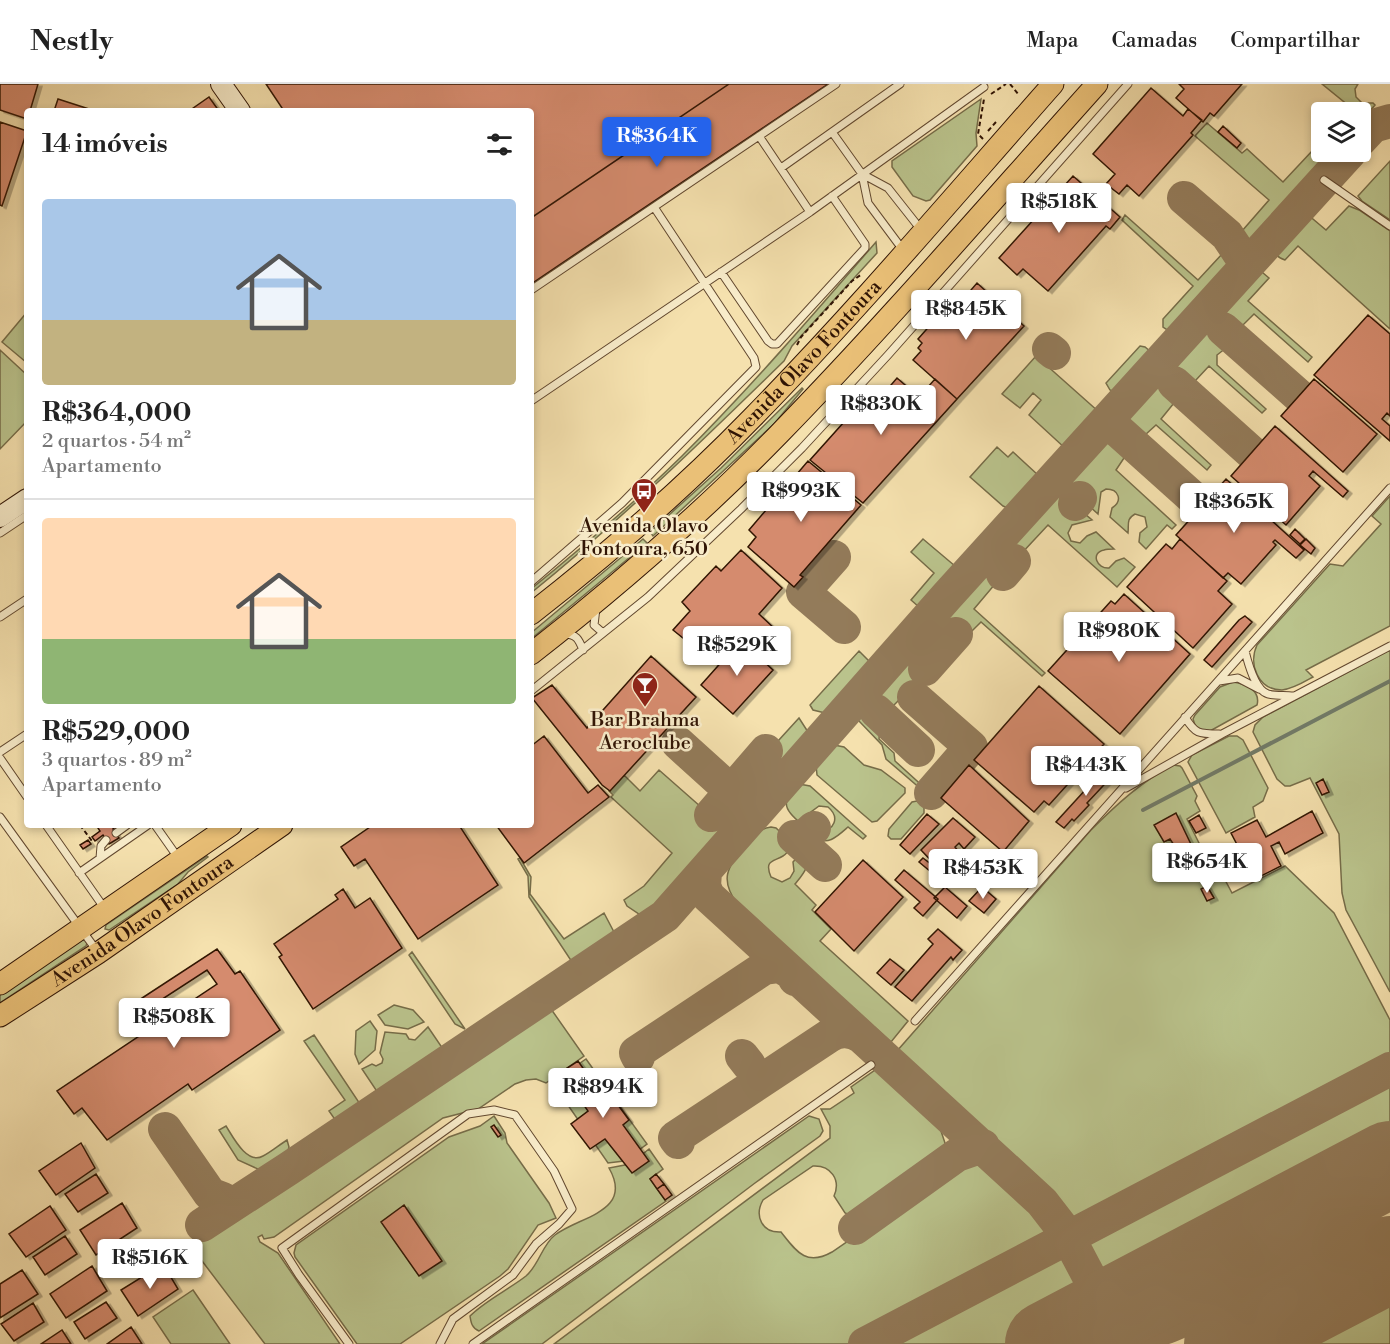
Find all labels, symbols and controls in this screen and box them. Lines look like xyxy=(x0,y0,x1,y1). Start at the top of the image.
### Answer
text: Nestly xyxy=(30,24,113,59)
text: Mapa xyxy=(1026,28,1078,54)
text: Camadas xyxy=(1111,28,1197,54)
text: Compartilhar xyxy=(1230,28,1360,54)
map controls xyxy=(1311,102,1371,162)
button: layers xyxy=(1311,102,1371,162)
pin: R$364K xyxy=(608,117,706,168)
text: R$364K xyxy=(616,124,698,149)
text: 14 imóveis xyxy=(42,128,168,160)
icon: filters xyxy=(483,128,516,161)
pin: R$518K xyxy=(1010,183,1108,234)
text: R$518K xyxy=(1020,190,1098,215)
icon: home xyxy=(225,238,333,346)
street label: Avenida Olavo Fontoura xyxy=(720,274,888,450)
pin: R$845K xyxy=(917,290,1015,341)
text: R$845K xyxy=(925,297,1007,322)
pin: R$830K xyxy=(832,385,930,436)
text: R$830K xyxy=(840,392,922,417)
text: R$364,000 xyxy=(42,397,191,429)
text: 2 quartos · 54 m² xyxy=(42,429,191,454)
text: Apartamento xyxy=(42,454,162,479)
pin: R$993K xyxy=(752,472,850,523)
bus stop icon: Avenida Olavo Fontoura, 650 xyxy=(629,476,659,514)
text: R$993K xyxy=(761,479,841,504)
pin: R$365K xyxy=(1185,483,1283,534)
text: R$365K xyxy=(1194,490,1274,515)
place label: Avenida Olavo Fontoura, 650 xyxy=(579,514,708,562)
icon: home xyxy=(225,557,333,665)
pin: R$980K xyxy=(1070,612,1168,663)
text: R$980K xyxy=(1078,619,1160,644)
pin: R$529K xyxy=(688,626,786,677)
text: R$529K xyxy=(697,633,777,658)
bar icon: Bar Brahma Aeroclube xyxy=(630,670,660,708)
place label: Bar Brahma Aeroclube xyxy=(589,708,700,756)
text: R$529,000 xyxy=(42,716,190,748)
pin: R$443K xyxy=(1037,746,1135,797)
text: 3 quartos · 89 m² xyxy=(42,748,192,773)
text: R$443K xyxy=(1045,753,1127,778)
text: Apartamento xyxy=(42,773,162,798)
pin: R$654K xyxy=(1158,843,1256,894)
street label: Avenida Olavo Fontoura xyxy=(45,849,239,993)
pin: R$453K xyxy=(934,849,1032,900)
text: R$654K xyxy=(1166,850,1248,875)
text: R$453K xyxy=(943,856,1023,881)
pin: R$508K xyxy=(125,998,223,1049)
text: R$508K xyxy=(133,1005,215,1030)
pin: R$894K xyxy=(554,1068,652,1119)
text: R$894K xyxy=(562,1075,644,1100)
pin: R$516K xyxy=(101,1239,199,1290)
text: R$516K xyxy=(112,1246,188,1271)

